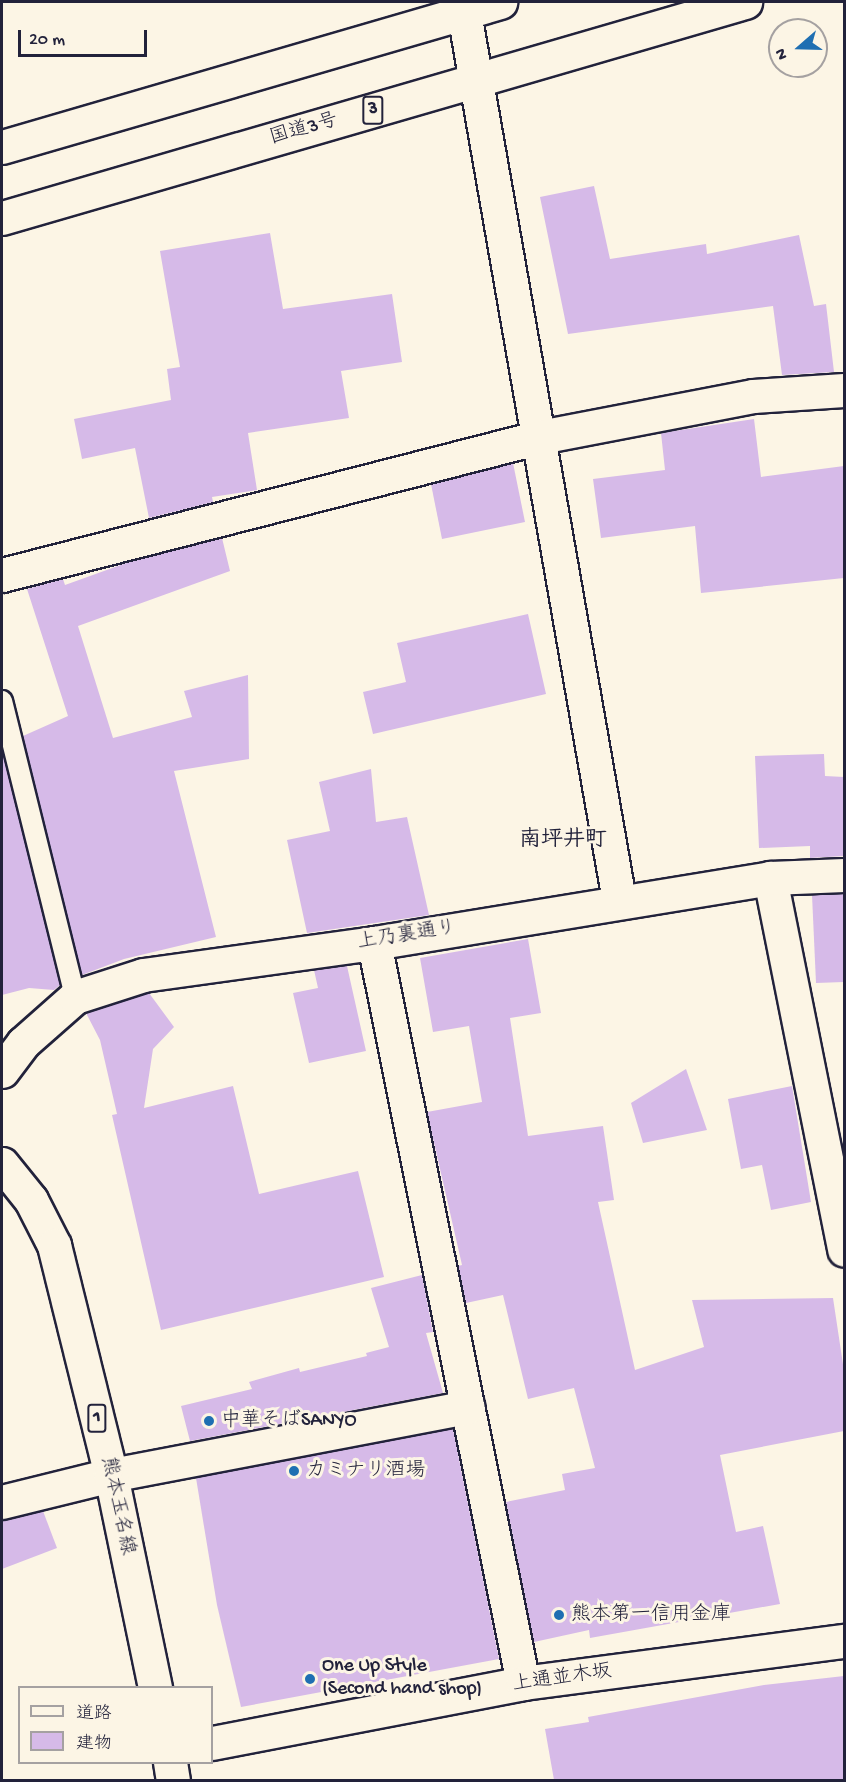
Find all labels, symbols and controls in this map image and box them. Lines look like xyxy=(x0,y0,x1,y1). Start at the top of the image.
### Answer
scale bar xyxy=(21,18,150,56)
north arrow xyxy=(768,18,828,78)
text: 20 m xyxy=(29,30,65,51)
text: N xyxy=(772,45,793,62)
road number: 3 xyxy=(361,95,385,125)
street label: 国道3号 xyxy=(267,109,341,151)
district label: 南坪井町 xyxy=(519,829,607,855)
street label: 上乃裏通り xyxy=(356,916,458,956)
road number: 1 xyxy=(86,1403,108,1433)
place label: 中華そばSANYO xyxy=(221,1409,356,1433)
marker: 中華そばSANYO xyxy=(202,1414,216,1428)
street label: 熊本玉名線 xyxy=(95,1455,139,1557)
place label: カミナリ酒場 xyxy=(306,1459,426,1483)
marker: カミナリ酒場 xyxy=(287,1464,301,1478)
place label: 熊本第一信用金庫 xyxy=(571,1603,731,1627)
marker: 熊本第一信用金庫 xyxy=(552,1608,566,1622)
place label: One Up Style (Second hand shop) xyxy=(322,1655,482,1702)
street label: 上通並木坂 xyxy=(511,1660,613,1698)
marker: One Up Style (Second hand shop) xyxy=(303,1672,317,1686)
legend xyxy=(18,1686,213,1764)
text: 道路 xyxy=(76,1704,112,1725)
text: 建物 xyxy=(76,1734,112,1755)

